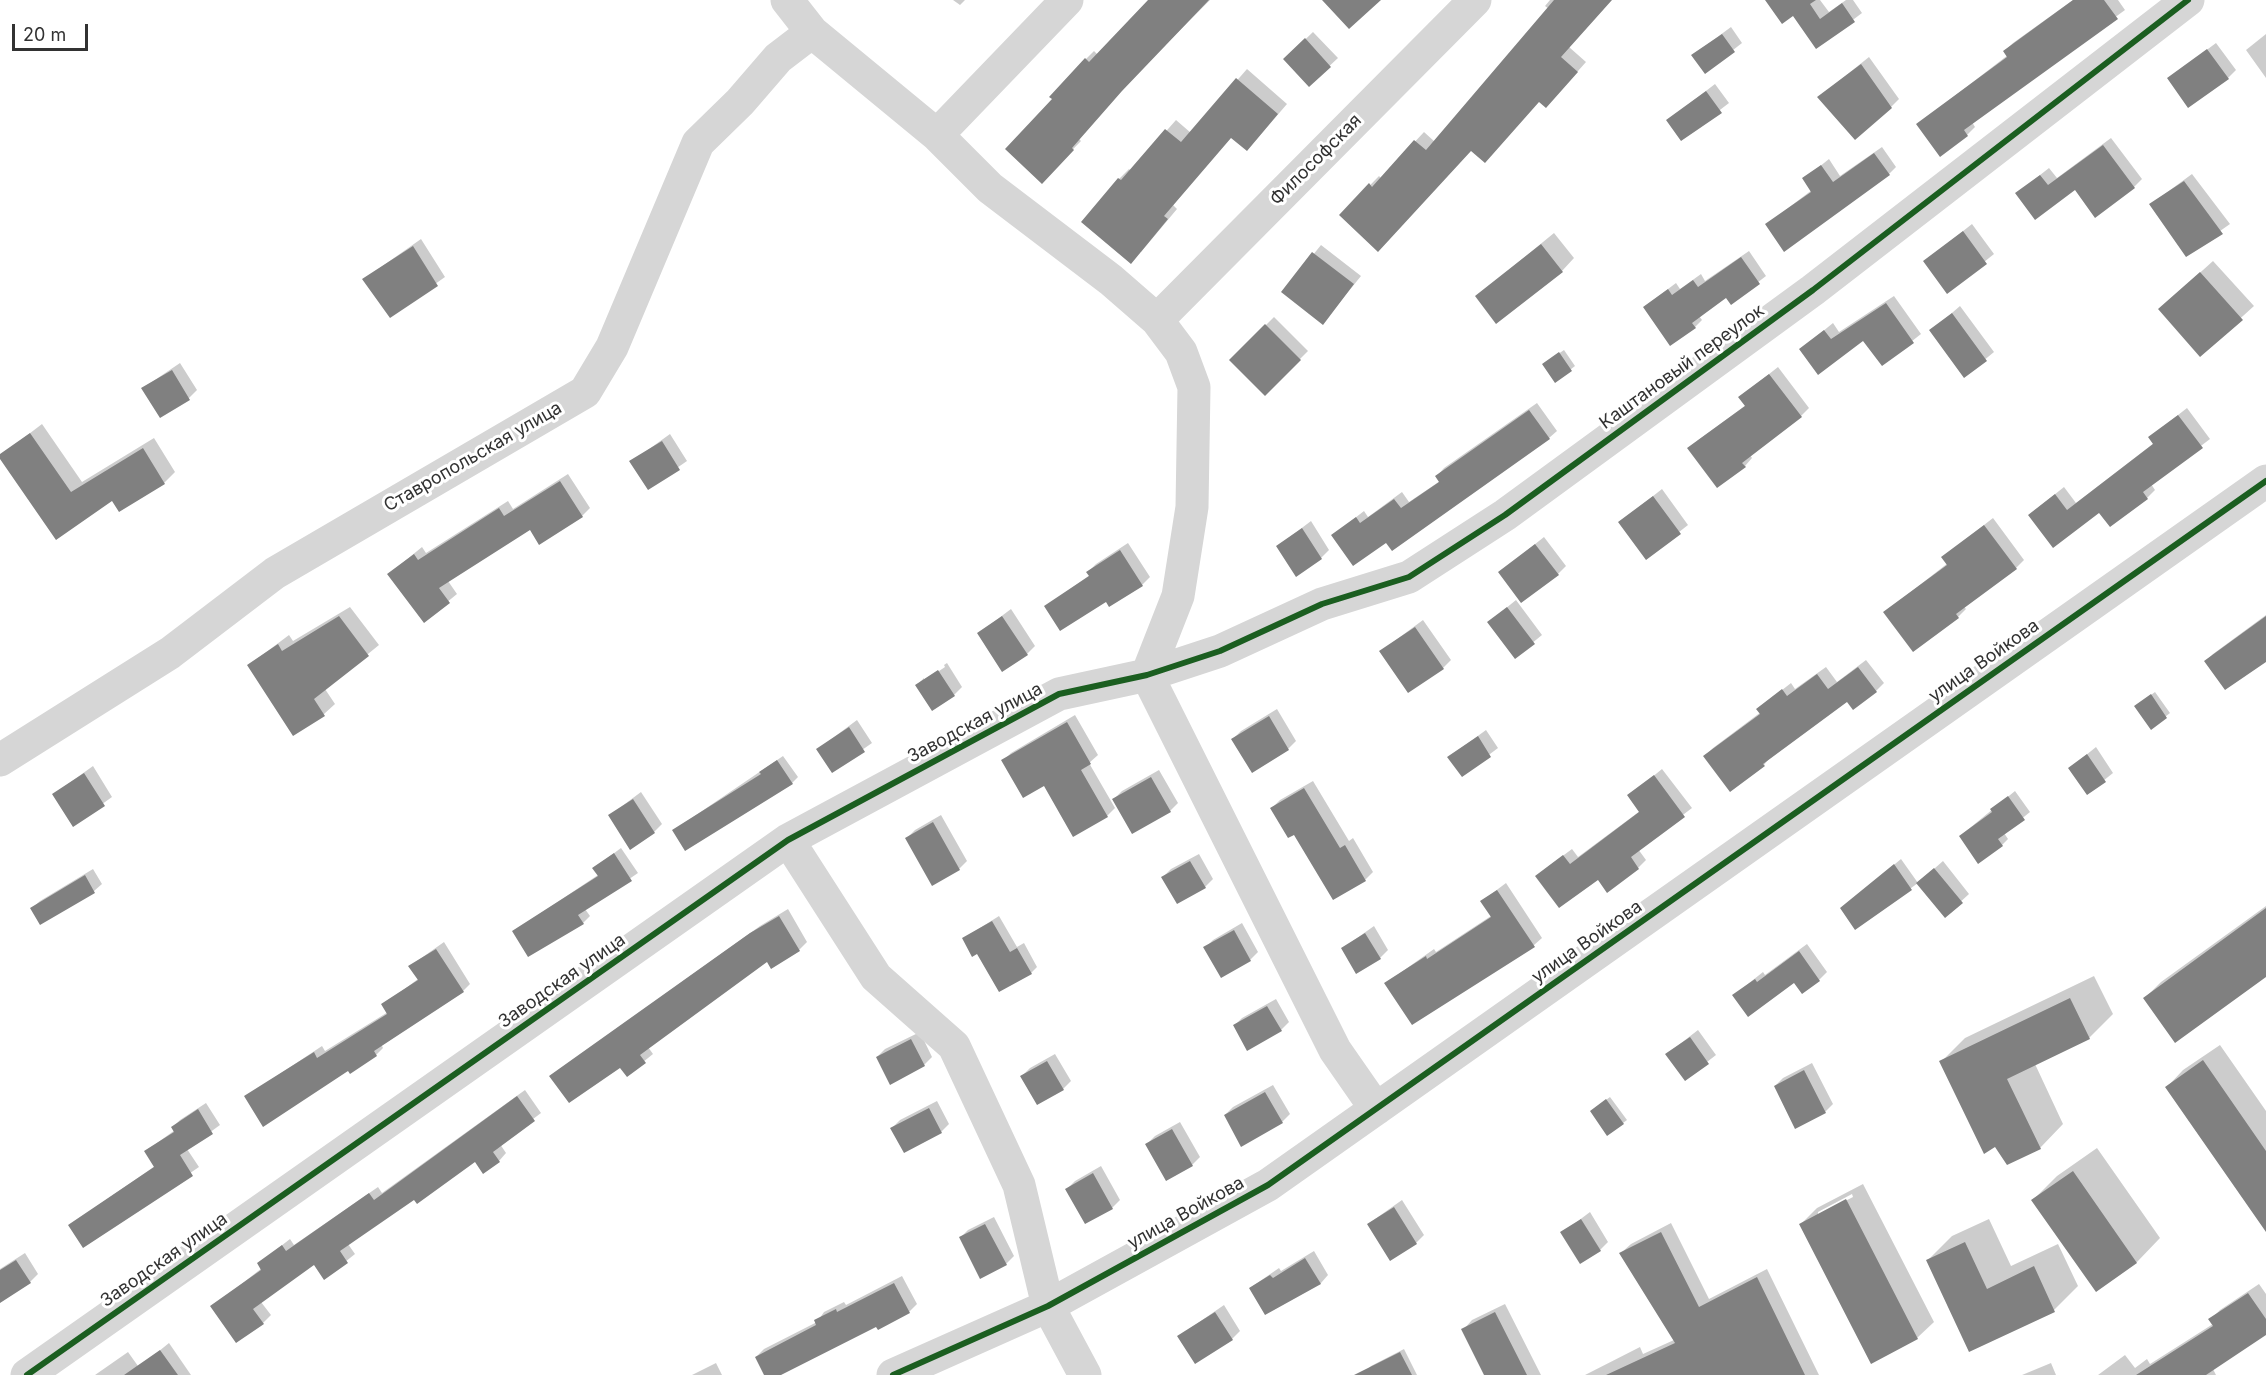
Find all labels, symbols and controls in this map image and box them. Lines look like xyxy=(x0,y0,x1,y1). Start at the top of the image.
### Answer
scale bar xyxy=(15,12,92,50)
text: 20 m xyxy=(23,24,66,45)
street label: Философская xyxy=(1266,110,1366,210)
street label: Каштановый переулок xyxy=(1595,300,1769,434)
street label: Ставропольская улица xyxy=(380,397,566,517)
street label: улица Войкова xyxy=(1925,615,2043,707)
street label: Заводская улица xyxy=(904,678,1046,768)
street label: улица Войкова xyxy=(1528,896,1646,988)
street label: Заводская улица xyxy=(494,929,630,1033)
street label: улица Войкова xyxy=(1124,1172,1248,1254)
street label: Заводская улица xyxy=(96,1208,232,1312)

